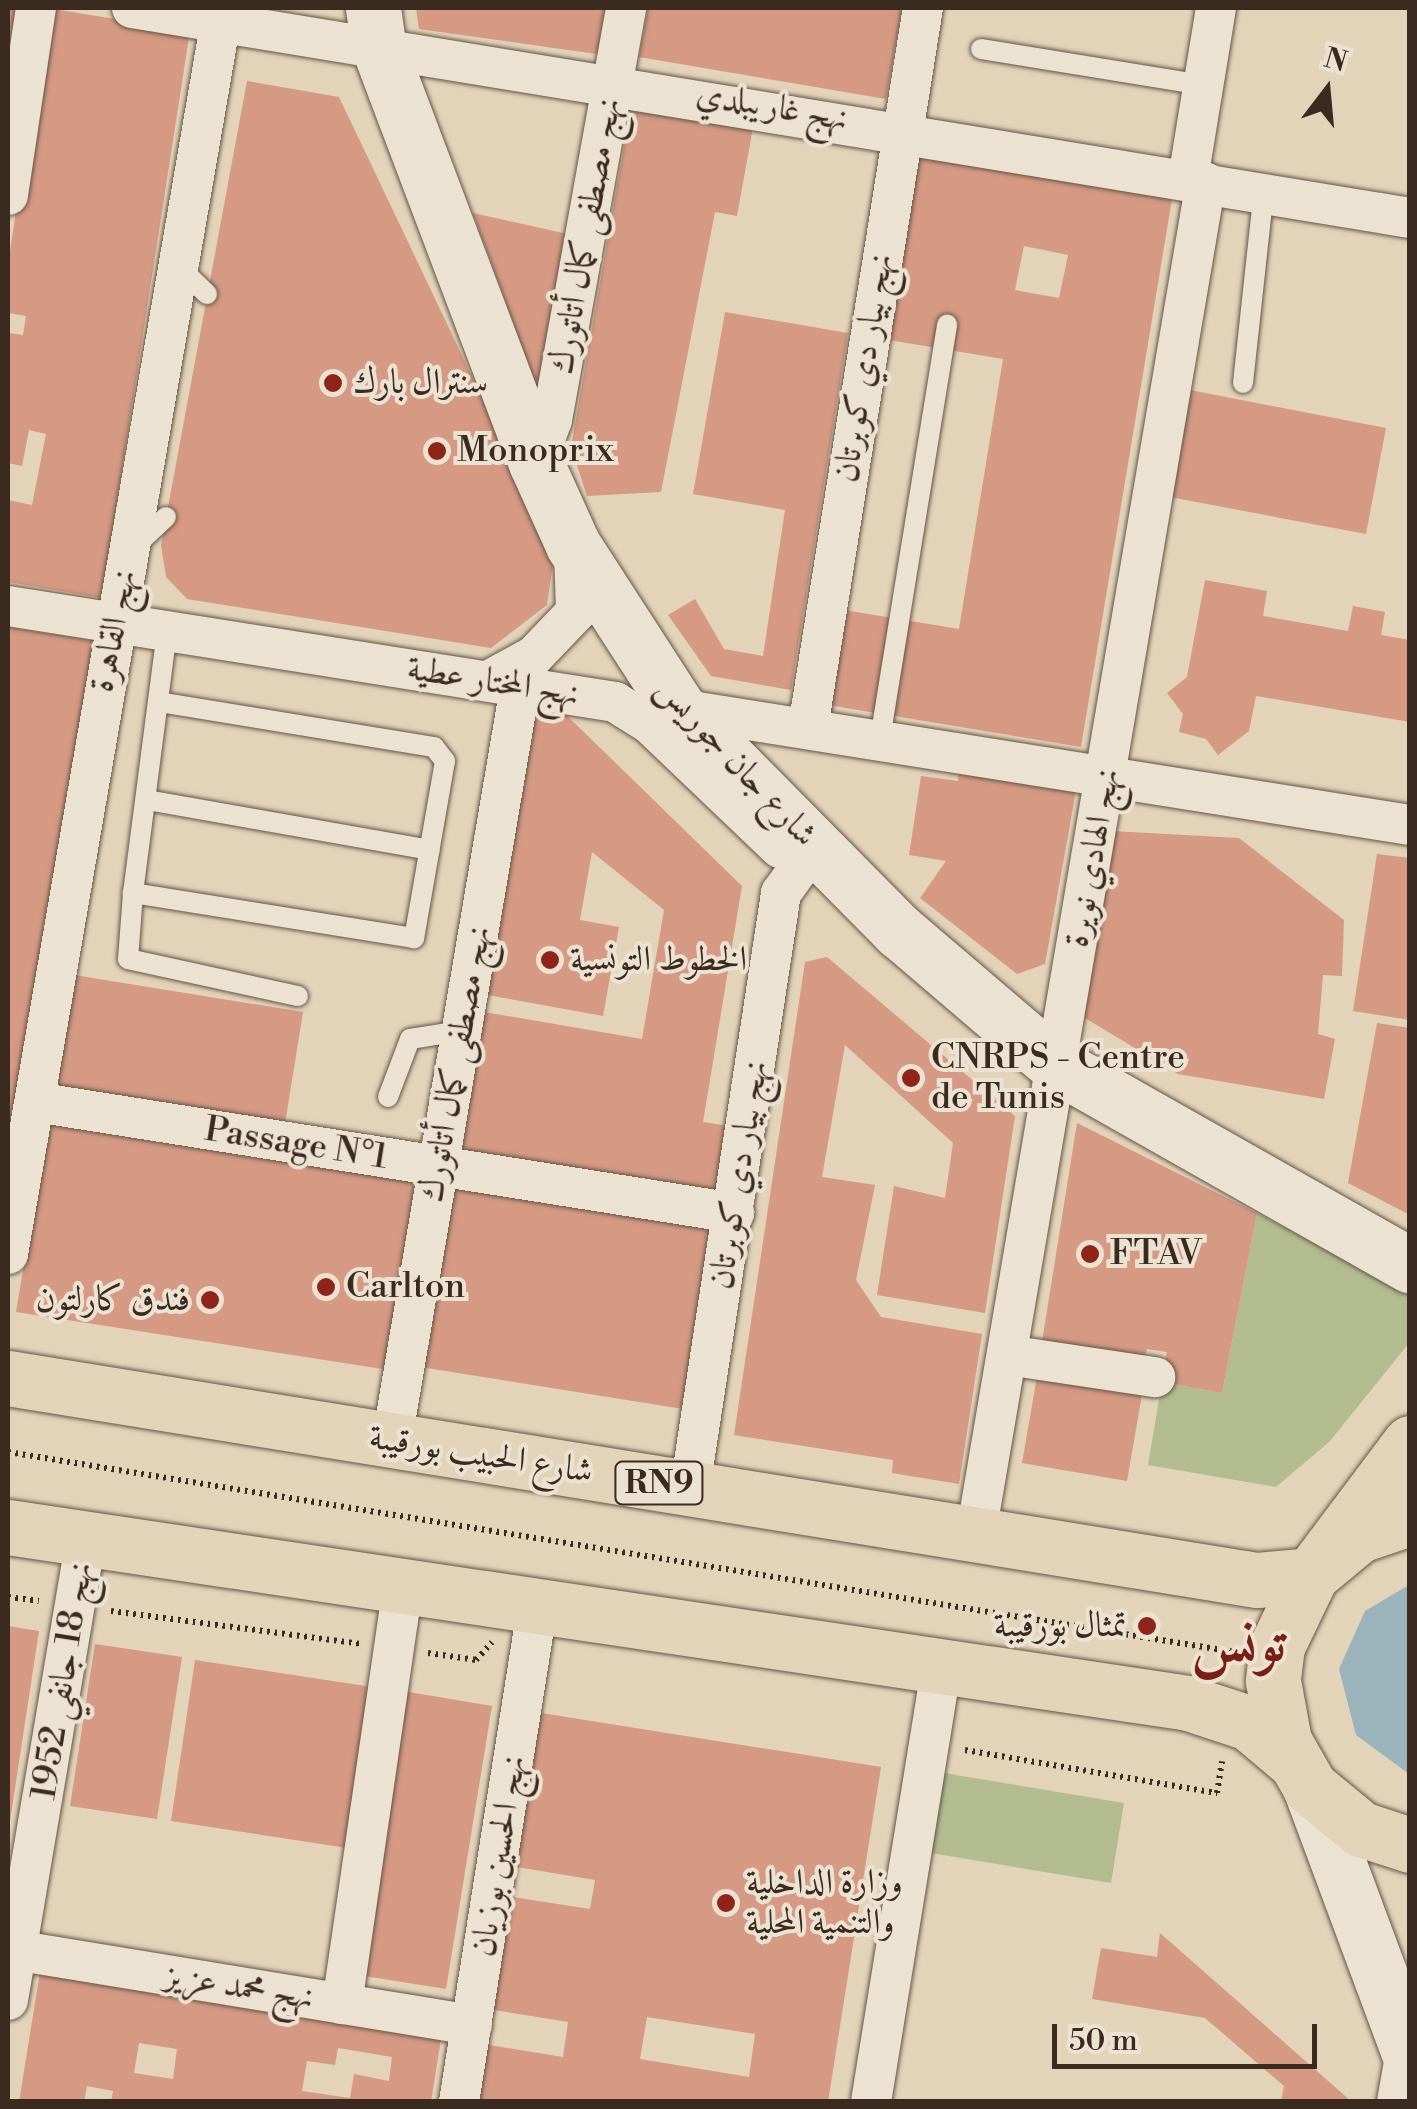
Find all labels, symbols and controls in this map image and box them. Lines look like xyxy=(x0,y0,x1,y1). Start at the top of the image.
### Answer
north arrow xyxy=(1277,40,1377,140)
text: N xyxy=(1320,41,1351,81)
street label: نهج غاريبلدي xyxy=(693,73,851,141)
street label: نهج مصطفى كمال أتاتورك xyxy=(541,95,631,377)
street label: نهج بيار دي كوبرتان xyxy=(825,251,903,485)
place label: سنترال بارك xyxy=(353,362,488,404)
marker: سنترال بارك xyxy=(322,372,344,394)
place label: Monoprix xyxy=(457,430,613,472)
marker: Monoprix xyxy=(426,440,448,462)
street label: نهج القاهرة xyxy=(82,566,146,696)
street label: نهج المختار عطية xyxy=(404,648,582,716)
street label: شارع جان جوريس xyxy=(646,668,826,856)
street label: نهج الهادي نويرة xyxy=(1057,765,1129,951)
street label: نهج مصطفى كمال أتاتورك xyxy=(411,923,501,1205)
place label: الخطوط التونسية xyxy=(570,939,747,981)
marker: الخطوط التونسية xyxy=(539,949,561,971)
place label: CNRPS - Centre de Tunis xyxy=(931,1037,1185,1119)
street label: نهج بيار دي كوبرتان xyxy=(700,1058,778,1292)
marker: CNRPS - Centre de Tunis xyxy=(900,1067,922,1089)
street label: Passage N°1 xyxy=(202,1109,390,1179)
place label: FTAV xyxy=(1110,1233,1202,1275)
marker: FTAV xyxy=(1079,1243,1101,1265)
place label: Carlton xyxy=(346,1266,465,1308)
marker: Carlton xyxy=(315,1276,337,1298)
place label: فندق كارلتون xyxy=(36,1279,190,1321)
marker: فندق كارلتون xyxy=(199,1289,221,1311)
street label: شارع الحبيب بورقيبة xyxy=(366,1417,596,1493)
road number: RN9 xyxy=(614,1456,704,1510)
street label: نهج 18 جانفي 1952 xyxy=(23,1559,103,1803)
place label: تمثال بورقيبة xyxy=(993,1605,1127,1647)
district label: تونس xyxy=(1192,1611,1286,1677)
marker: تمثال بورقيبة xyxy=(1136,1615,1158,1637)
street label: نهج الحسين بوزيان xyxy=(462,1752,536,1960)
place label: وزارة الداخلية والتنمية المحلية xyxy=(746,1862,903,1944)
marker: وزارة الداخلية والتنمية المحلية xyxy=(715,1892,737,1914)
street label: نهج محمد عزيز xyxy=(161,1954,317,2020)
scale bar xyxy=(1057,2004,1322,2066)
text: 50 m xyxy=(1069,2022,1138,2060)

